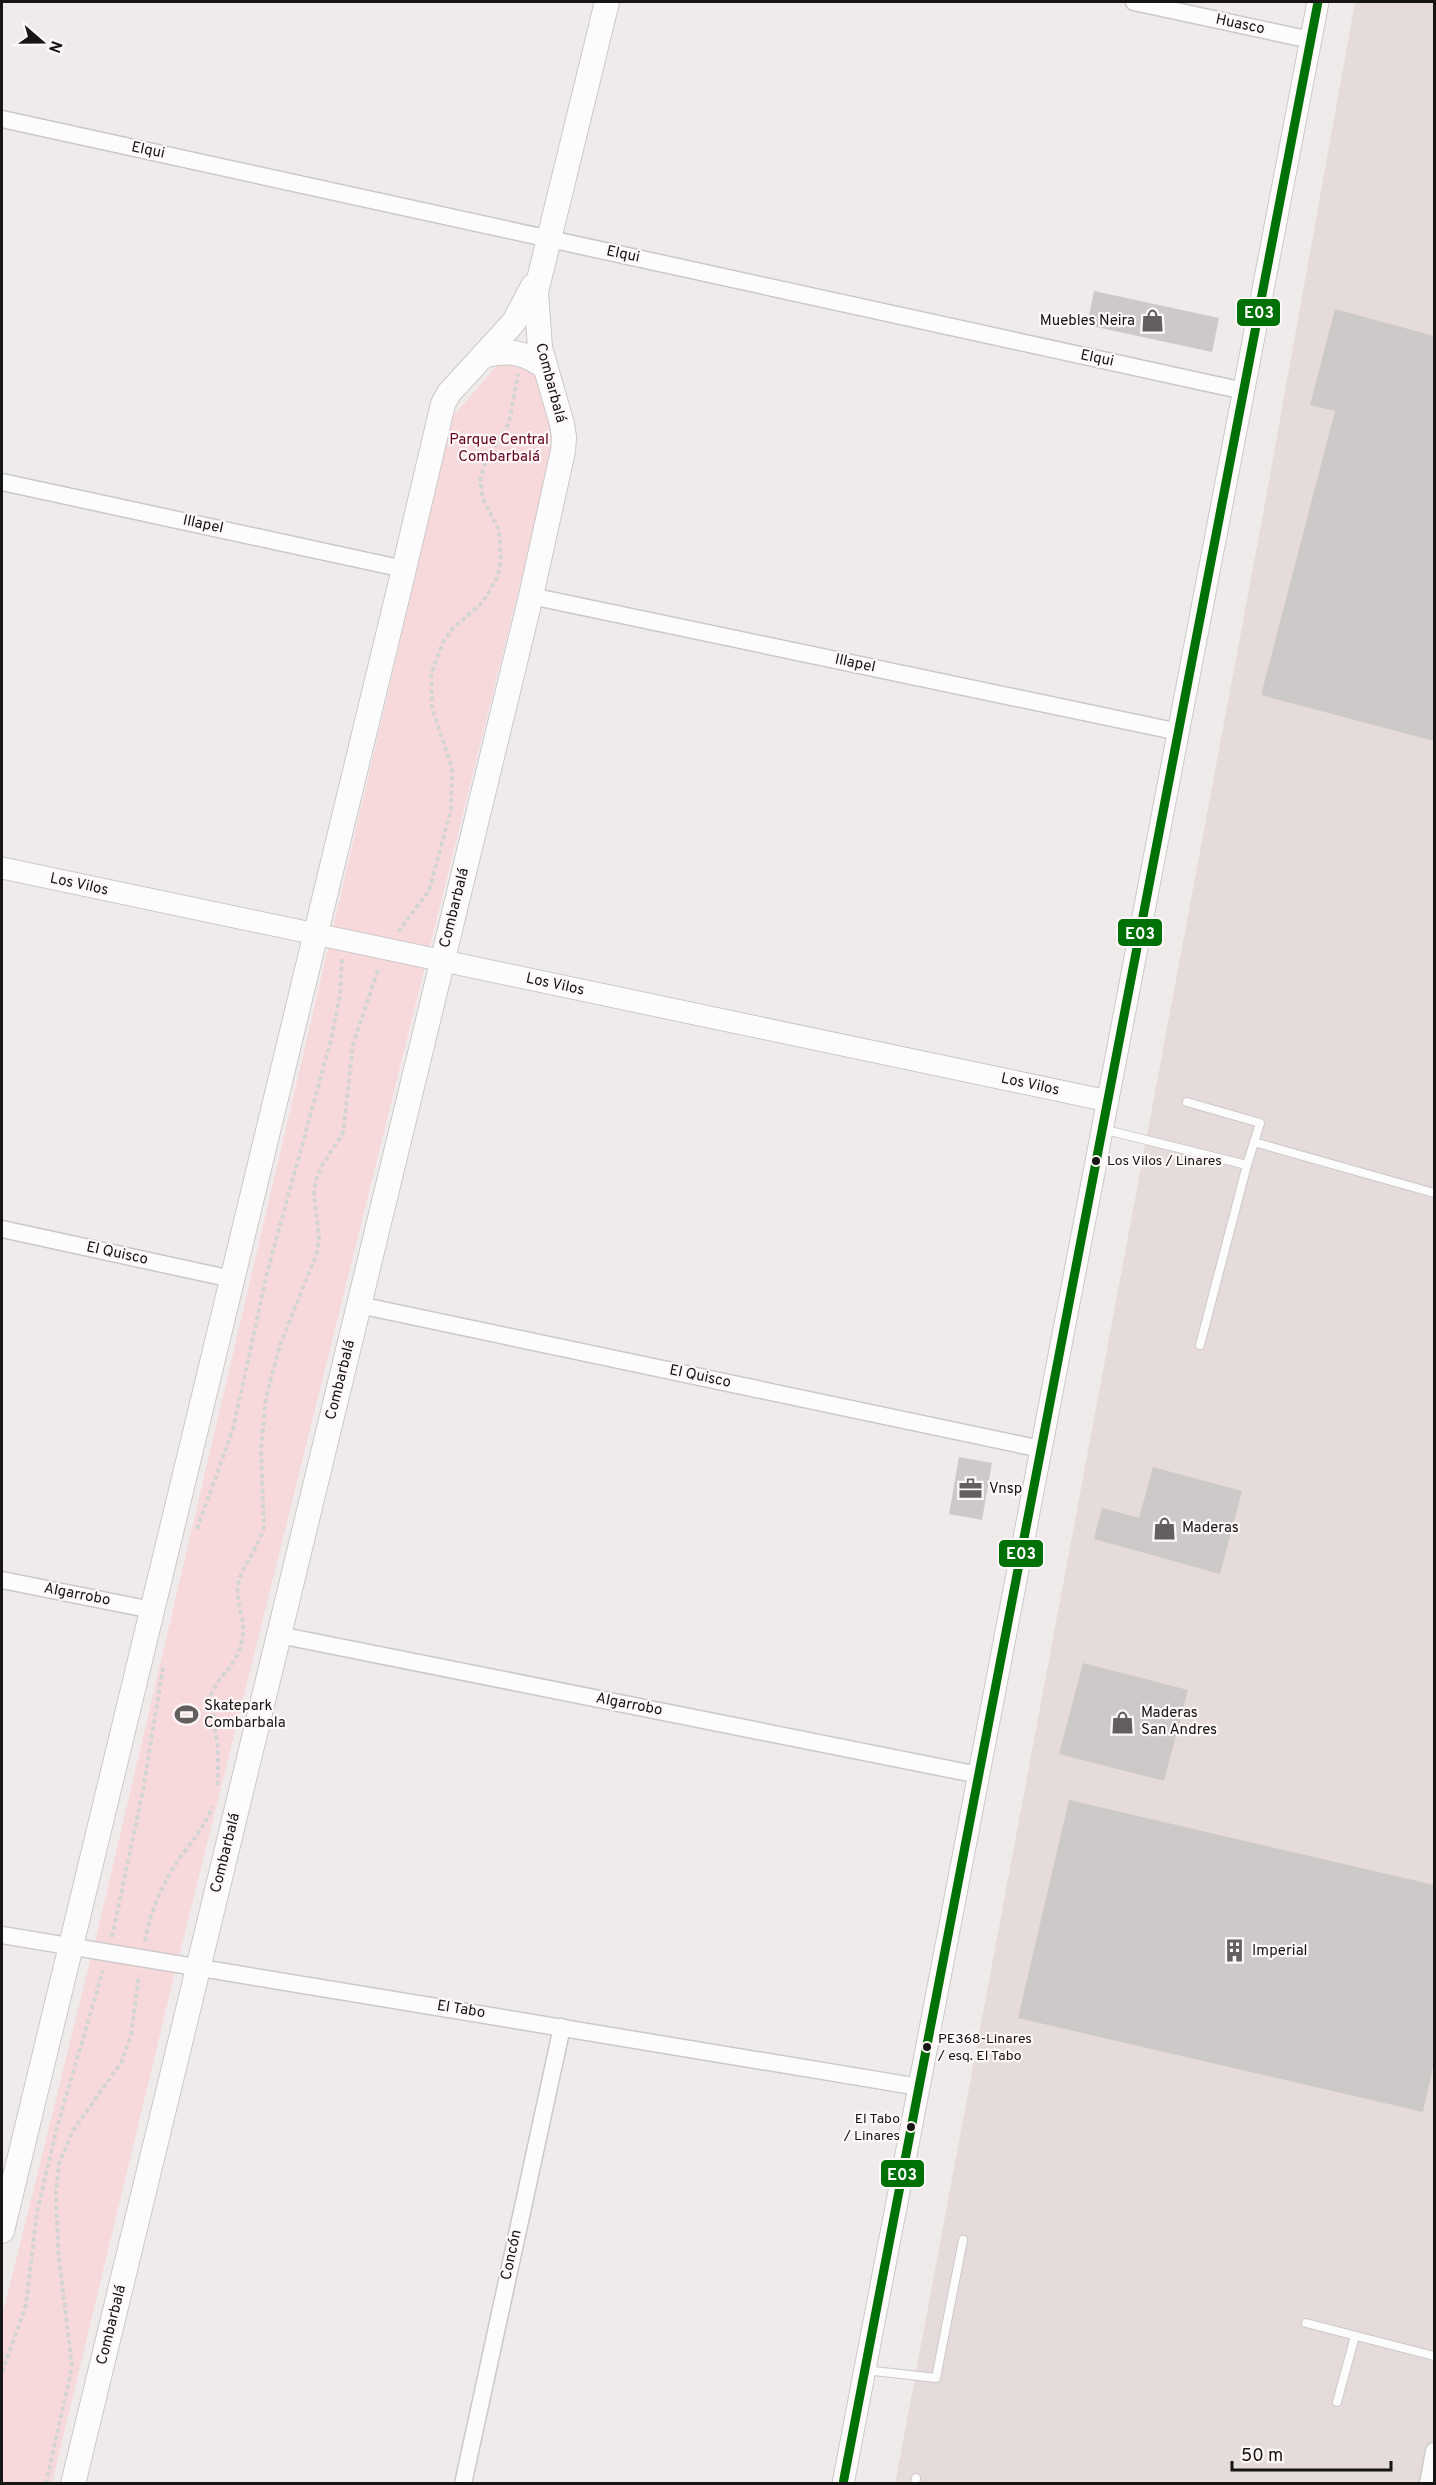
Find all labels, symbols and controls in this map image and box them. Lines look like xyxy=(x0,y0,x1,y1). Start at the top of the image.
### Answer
street label: Huasco xyxy=(1214,11,1266,39)
north arrow xyxy=(12,12,72,72)
text: N xyxy=(43,38,66,55)
street label: Elqui xyxy=(130,138,166,164)
street label: Elqui xyxy=(605,242,641,268)
line badge: E03 xyxy=(1236,298,1281,327)
text: E03 xyxy=(1244,304,1274,324)
shop icon: Muebles Neira xyxy=(1140,308,1166,334)
place label: Muebles Neira xyxy=(1040,312,1135,331)
street label: Combarbalá xyxy=(530,341,570,425)
street label: Elqui xyxy=(1079,346,1115,372)
park label: Parque Central Combarbalá xyxy=(449,431,549,467)
street label: Illapel xyxy=(181,511,225,539)
street label: Illapel xyxy=(833,650,877,678)
street label: Combarbalá xyxy=(436,866,474,950)
street label: Los Vilos xyxy=(48,870,110,900)
line badge: E03 xyxy=(1117,918,1163,947)
text: E03 xyxy=(1125,925,1155,945)
street label: Los Vilos xyxy=(524,970,586,1000)
street label: Los Vilos xyxy=(999,1070,1061,1100)
place label: Los Vilos / Linares xyxy=(1107,1153,1222,1170)
marker: Los Vilos / Linares xyxy=(1090,1155,1102,1167)
street label: El Quisco xyxy=(84,1238,150,1270)
street label: Combarbalá xyxy=(322,1338,360,1422)
street label: El Quisco xyxy=(667,1361,733,1393)
office icon: Vnsp xyxy=(958,1476,984,1502)
place label: Vnsp xyxy=(989,1480,1022,1499)
shop icon: Maderas xyxy=(1151,1515,1177,1541)
place label: Maderas xyxy=(1182,1519,1239,1538)
line badge: E03 xyxy=(998,1539,1044,1568)
text: E03 xyxy=(1006,1545,1036,1565)
street label: Algarrobo xyxy=(42,1579,112,1611)
street label: Algarrobo xyxy=(594,1689,664,1721)
place label: Skatepark Combarbala xyxy=(204,1697,286,1733)
sports icon: Skatepark Combarbala xyxy=(173,1702,199,1728)
place label: Maderas San Andres xyxy=(1141,1704,1217,1740)
shop icon: Maderas San Andres xyxy=(1110,1709,1136,1735)
street label: Combarbalá xyxy=(207,1811,245,1895)
building icon: Imperial xyxy=(1221,1938,1247,1964)
place label: Imperial xyxy=(1252,1942,1307,1961)
street label: El Tabo xyxy=(436,1997,486,2023)
place label: PE368-Linares / esq. El Tabo xyxy=(937,2031,1032,2065)
marker: PE368-Linares / esq. El Tabo xyxy=(921,2041,933,2053)
place label: El Tabo / Linares xyxy=(843,2111,900,2145)
marker: El Tabo / Linares xyxy=(905,2121,917,2133)
line badge: E03 xyxy=(880,2159,925,2188)
text: E03 xyxy=(887,2166,917,2186)
street label: Concón xyxy=(497,2228,527,2282)
street label: Combarbalá xyxy=(93,2283,131,2367)
scale bar xyxy=(1232,2434,1391,2472)
text: 50 m xyxy=(1241,2445,1283,2468)

